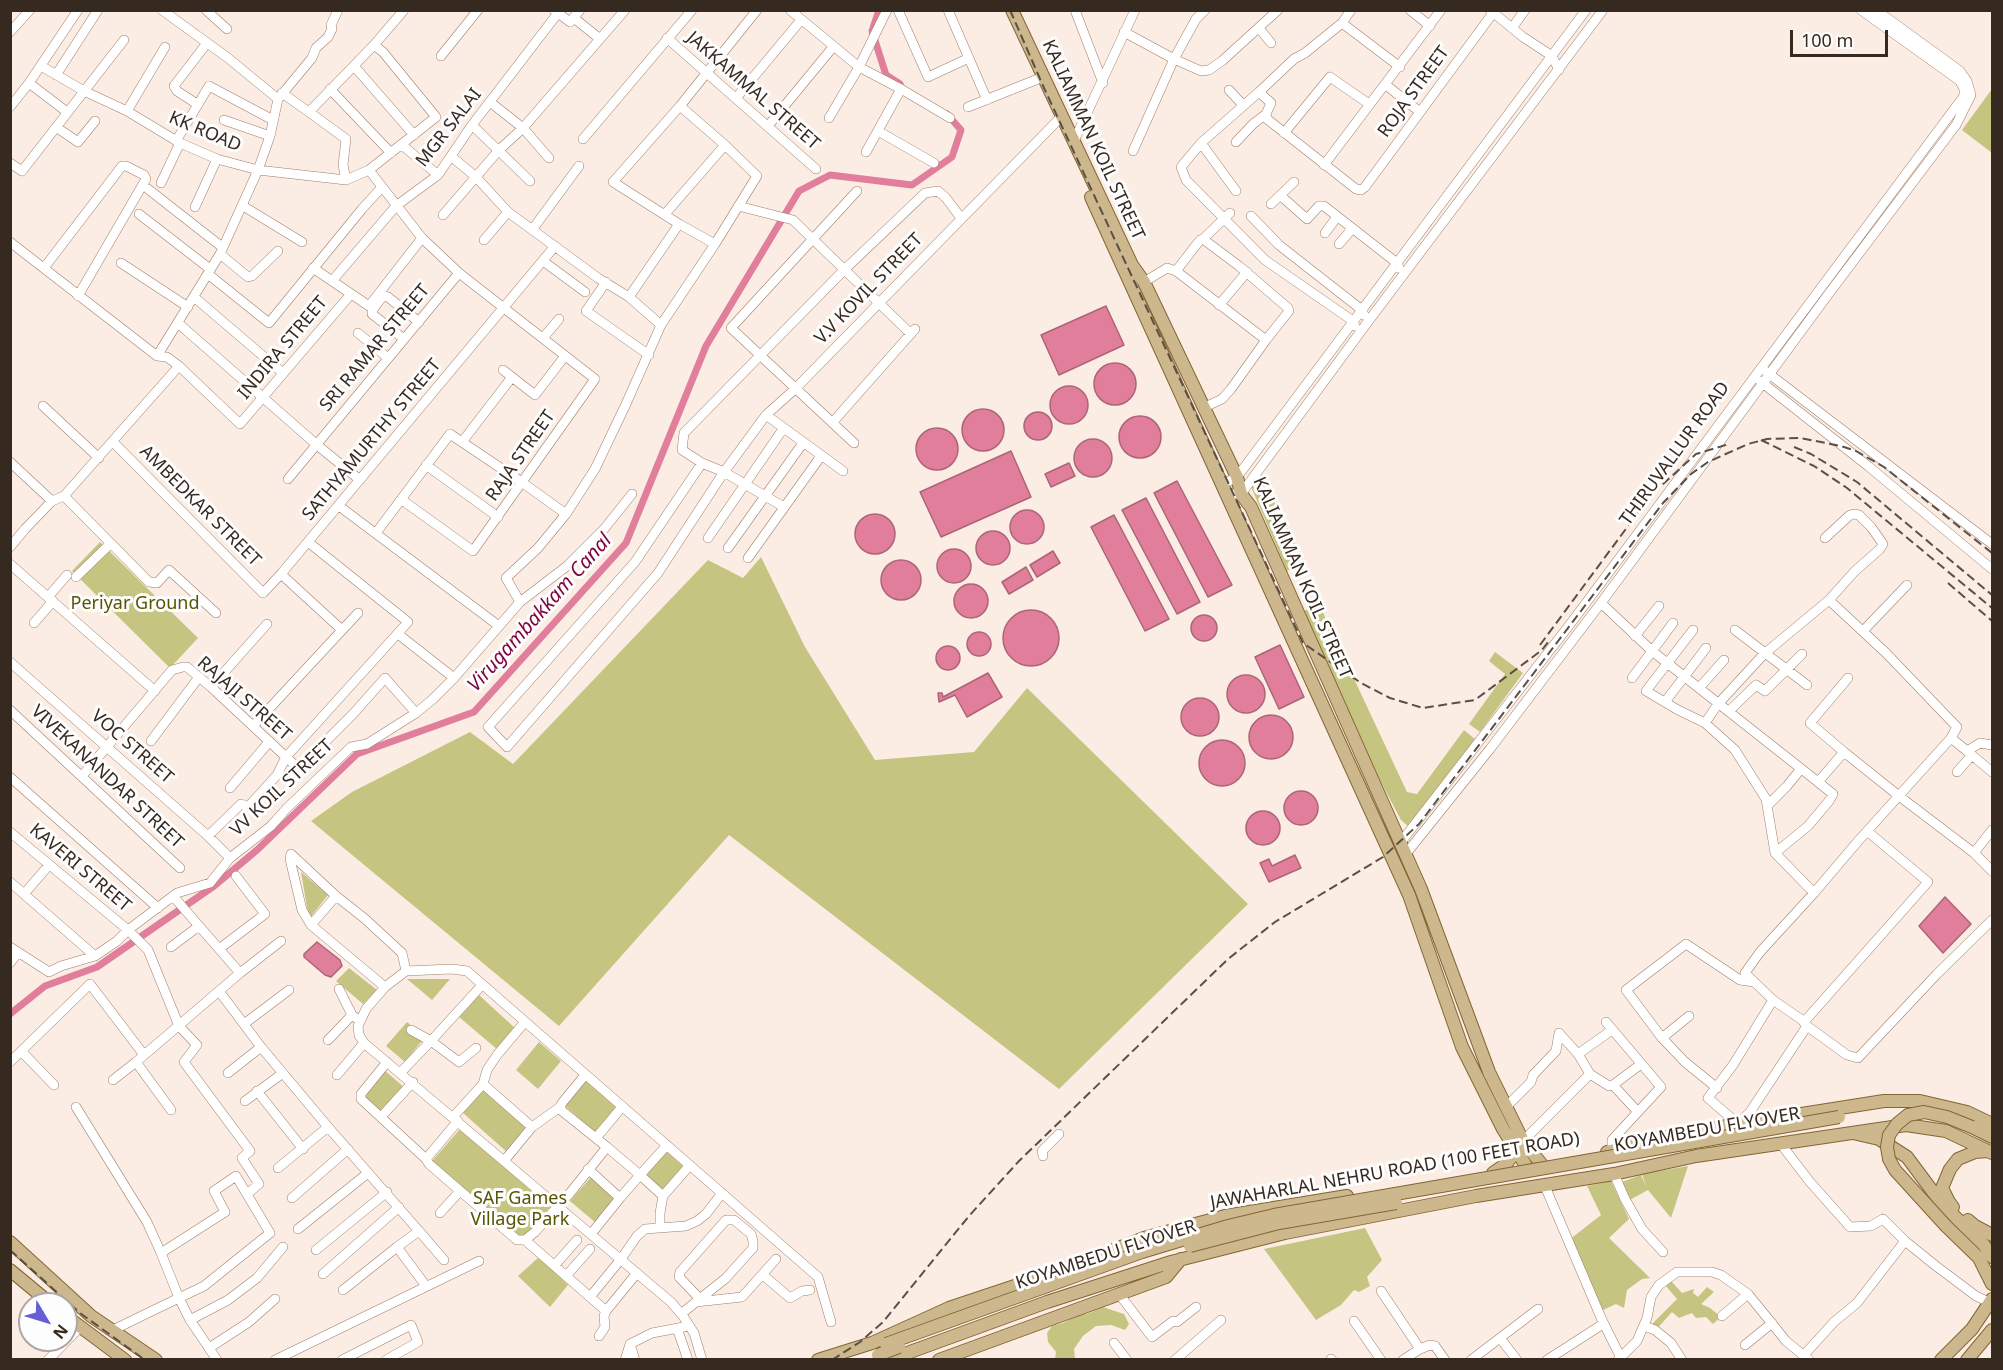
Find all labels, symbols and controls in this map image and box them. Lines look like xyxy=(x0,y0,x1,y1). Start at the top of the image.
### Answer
scale bar xyxy=(1793,18,1890,56)
street label: JAKKAMMAL STREET xyxy=(682,27,824,155)
text: 100 m xyxy=(1801,28,1853,52)
street label: KALIAMMAN KOIL STREET xyxy=(1037,36,1149,244)
street label: ROJA STREET xyxy=(1374,42,1454,142)
street label: MGR SALAI xyxy=(412,84,486,172)
street label: KK ROAD xyxy=(166,107,244,157)
street label: V.V KOVIL STREET xyxy=(811,229,927,349)
street label: SRI RAMAR STREET xyxy=(316,280,434,416)
street label: INDIRA STREET xyxy=(234,292,332,404)
street label: SATHYAMURTHY STREET xyxy=(298,355,446,525)
street label: THIRUVALLUR ROAD xyxy=(1616,378,1734,530)
street label: RAJA STREET xyxy=(482,406,560,506)
street label: AMBEDKAR STREET xyxy=(135,441,265,571)
street label: KALIAMMAN KOIL STREET xyxy=(1248,474,1356,682)
water label: Virugambakkam Canal xyxy=(463,529,617,697)
park label: Periyar Ground xyxy=(71,593,199,615)
street label: RAJAJI STREET xyxy=(192,652,296,746)
street label: VIVEKANANDAR STREET xyxy=(26,701,188,853)
street label: VOC STREET xyxy=(86,705,178,789)
street label: VV KOIL STREET xyxy=(226,735,338,841)
street label: KAVERI STREET xyxy=(25,819,135,917)
street label: KOYAMBEDU FLYOVER xyxy=(1612,1103,1802,1157)
street label: JAWAHARLAL NEHRU ROAD (100 FEET ROAD) xyxy=(1209,1128,1581,1214)
park label: SAF Games Village Park xyxy=(471,1188,569,1230)
street label: KOYAMBEDU FLYOVER xyxy=(1013,1216,1199,1294)
north arrow xyxy=(18,1292,78,1352)
text: N xyxy=(48,1320,73,1344)

